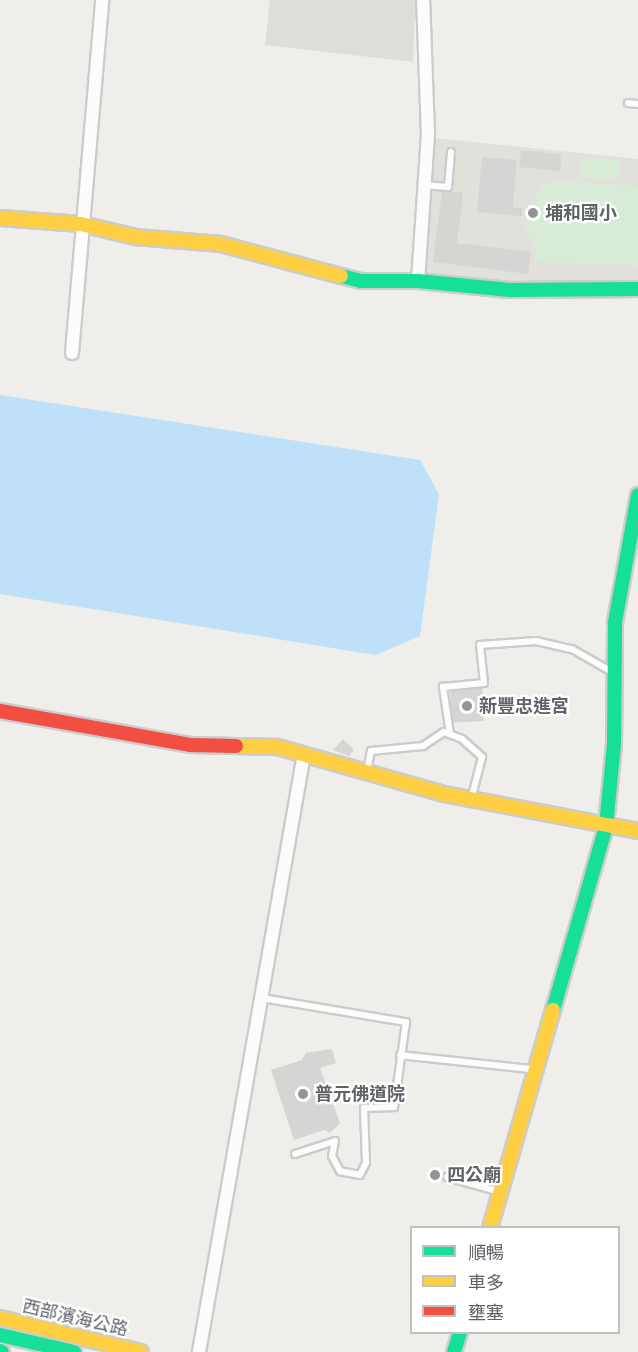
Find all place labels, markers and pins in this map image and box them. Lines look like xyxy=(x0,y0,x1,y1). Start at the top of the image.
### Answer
place label: 埔和國小 xyxy=(545,202,617,224)
marker: 埔和國小 xyxy=(526,206,540,220)
place label: 新豐忠進宮 xyxy=(479,695,569,717)
marker: 新豐忠進宮 xyxy=(460,699,474,713)
place label: 普元佛道院 xyxy=(315,1083,405,1105)
marker: 普元佛道院 xyxy=(296,1087,310,1101)
place label: 四公廟 xyxy=(447,1164,501,1186)
marker: 四公廟 xyxy=(428,1168,442,1182)

